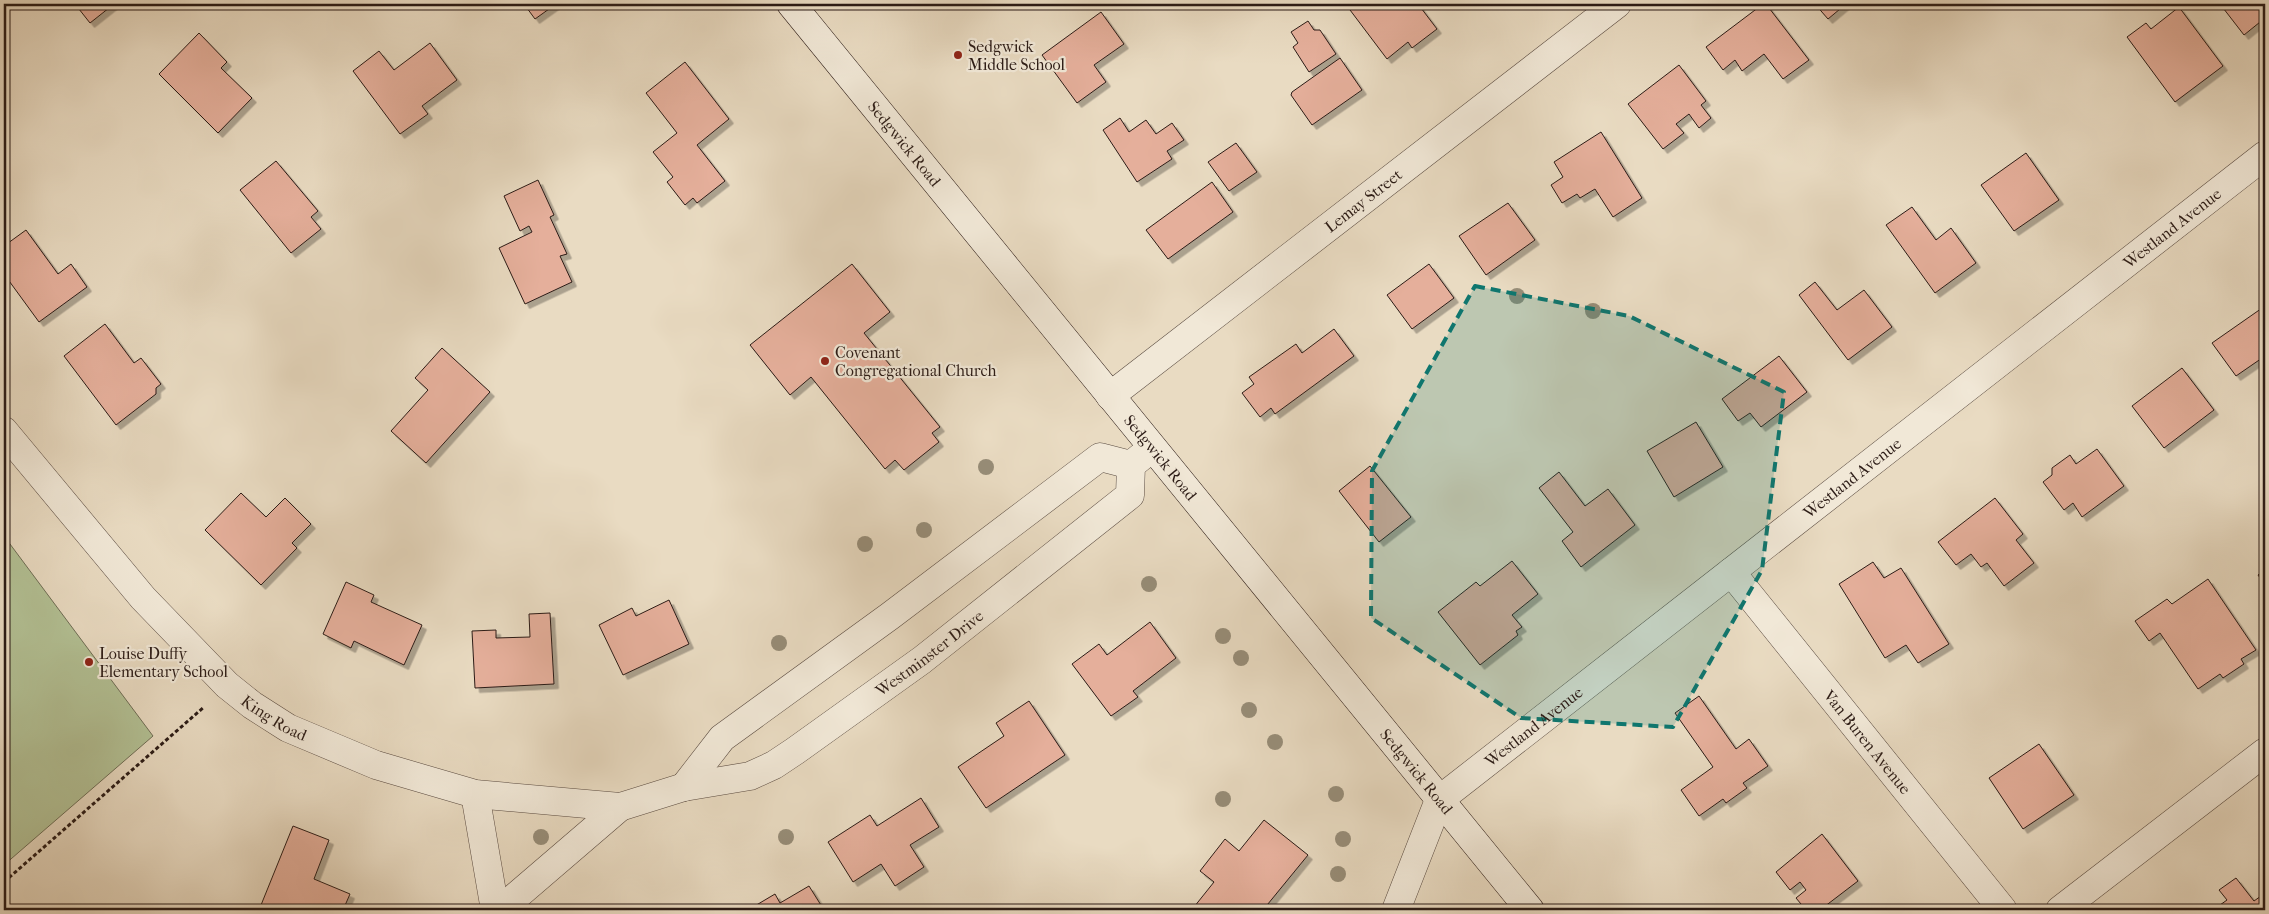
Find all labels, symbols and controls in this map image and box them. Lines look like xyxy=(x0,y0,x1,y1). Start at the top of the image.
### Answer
place label: Sedgwick Middle School xyxy=(968,37,1066,74)
marker: Sedgwick Middle School xyxy=(952,49,964,61)
street label: Sedgwick Road xyxy=(864,97,945,190)
street label: Lemay Street xyxy=(1321,164,1406,236)
street label: Westland Avenue xyxy=(2118,184,2225,272)
place label: Covenant Congregational Church xyxy=(835,343,996,380)
marker: Covenant Congregational Church xyxy=(819,355,831,367)
street label: Sedgwick Road xyxy=(1120,411,1201,504)
street label: Westland Avenue xyxy=(1798,433,1905,522)
street label: Westminster Drive xyxy=(871,606,987,700)
place label: Louise Duffy Elementary School xyxy=(99,644,228,681)
marker: Louise Duffy Elementary School xyxy=(83,656,95,668)
street label: Westland Avenue xyxy=(1480,682,1586,771)
street label: Van Buren Avenue xyxy=(1819,685,1915,798)
street label: King Road xyxy=(238,691,310,745)
street label: Sedgwick Road xyxy=(1376,725,1457,818)

